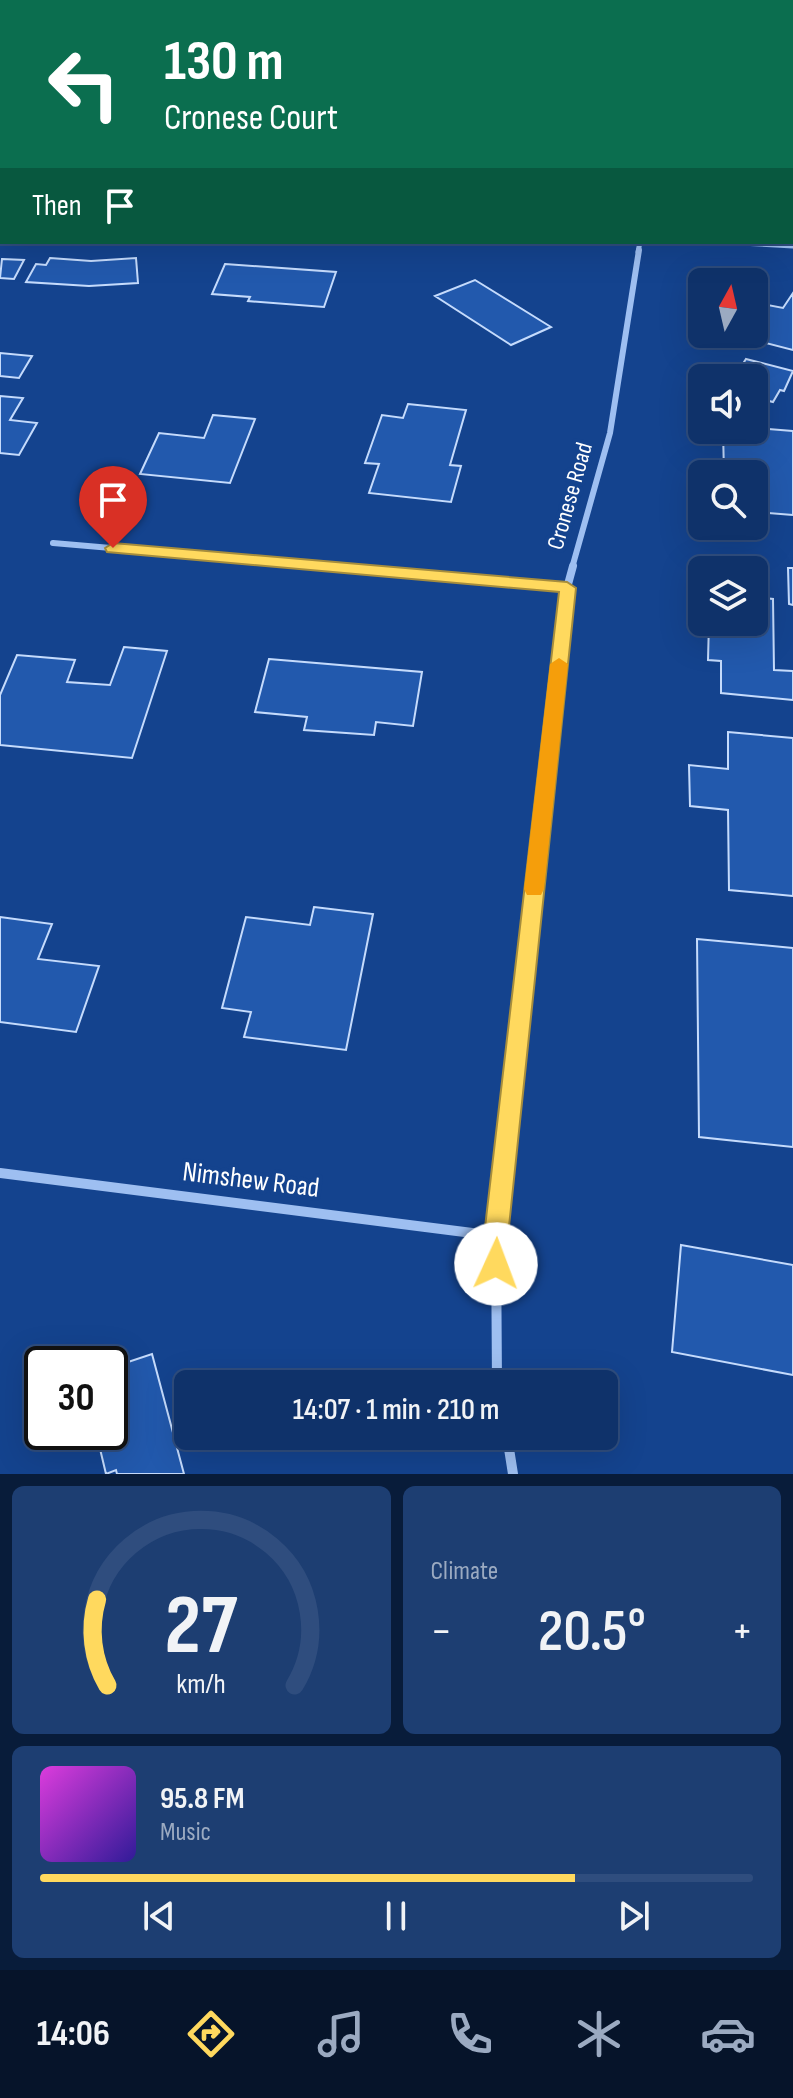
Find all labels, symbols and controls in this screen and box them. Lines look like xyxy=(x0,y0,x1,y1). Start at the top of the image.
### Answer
text: 130 m xyxy=(164,29,284,96)
icon: left xyxy=(32,32,136,136)
text: Cronese Court xyxy=(164,97,338,140)
icon: arrive xyxy=(98,184,142,228)
text: Then xyxy=(32,188,82,224)
north arrow xyxy=(688,268,768,348)
map controls xyxy=(688,268,768,636)
button: sound xyxy=(688,364,768,444)
street label: Cronese Road xyxy=(541,439,599,553)
button: search xyxy=(688,460,768,540)
pin xyxy=(79,466,147,548)
icon: arrive xyxy=(91,478,135,522)
button: layers xyxy=(688,556,768,636)
street label: Nimshew Road xyxy=(181,1155,321,1205)
position arrow xyxy=(454,1222,538,1306)
speed limit sign: 30 xyxy=(24,1346,128,1450)
text: 14:07 · 1 min · 210 m xyxy=(293,1392,499,1428)
text: Climate xyxy=(431,1556,498,1587)
text: 27 xyxy=(165,1577,238,1677)
text: 20.5° xyxy=(538,1596,646,1668)
text: − xyxy=(431,1605,452,1658)
text: + xyxy=(731,1605,753,1658)
text: km/h xyxy=(177,1667,226,1702)
text: 95.8 FM xyxy=(160,1781,245,1817)
text: Music xyxy=(160,1817,211,1848)
icon: previous xyxy=(137,1894,181,1938)
icon: pause xyxy=(374,1894,418,1938)
icon: next xyxy=(612,1894,656,1938)
icon: directions xyxy=(183,2006,239,2062)
icon: music xyxy=(313,2006,369,2062)
icon: phone xyxy=(442,2006,498,2062)
icon: climate xyxy=(571,2006,627,2062)
icon: car xyxy=(700,2006,756,2062)
text: 14:06 xyxy=(37,2013,110,2056)

